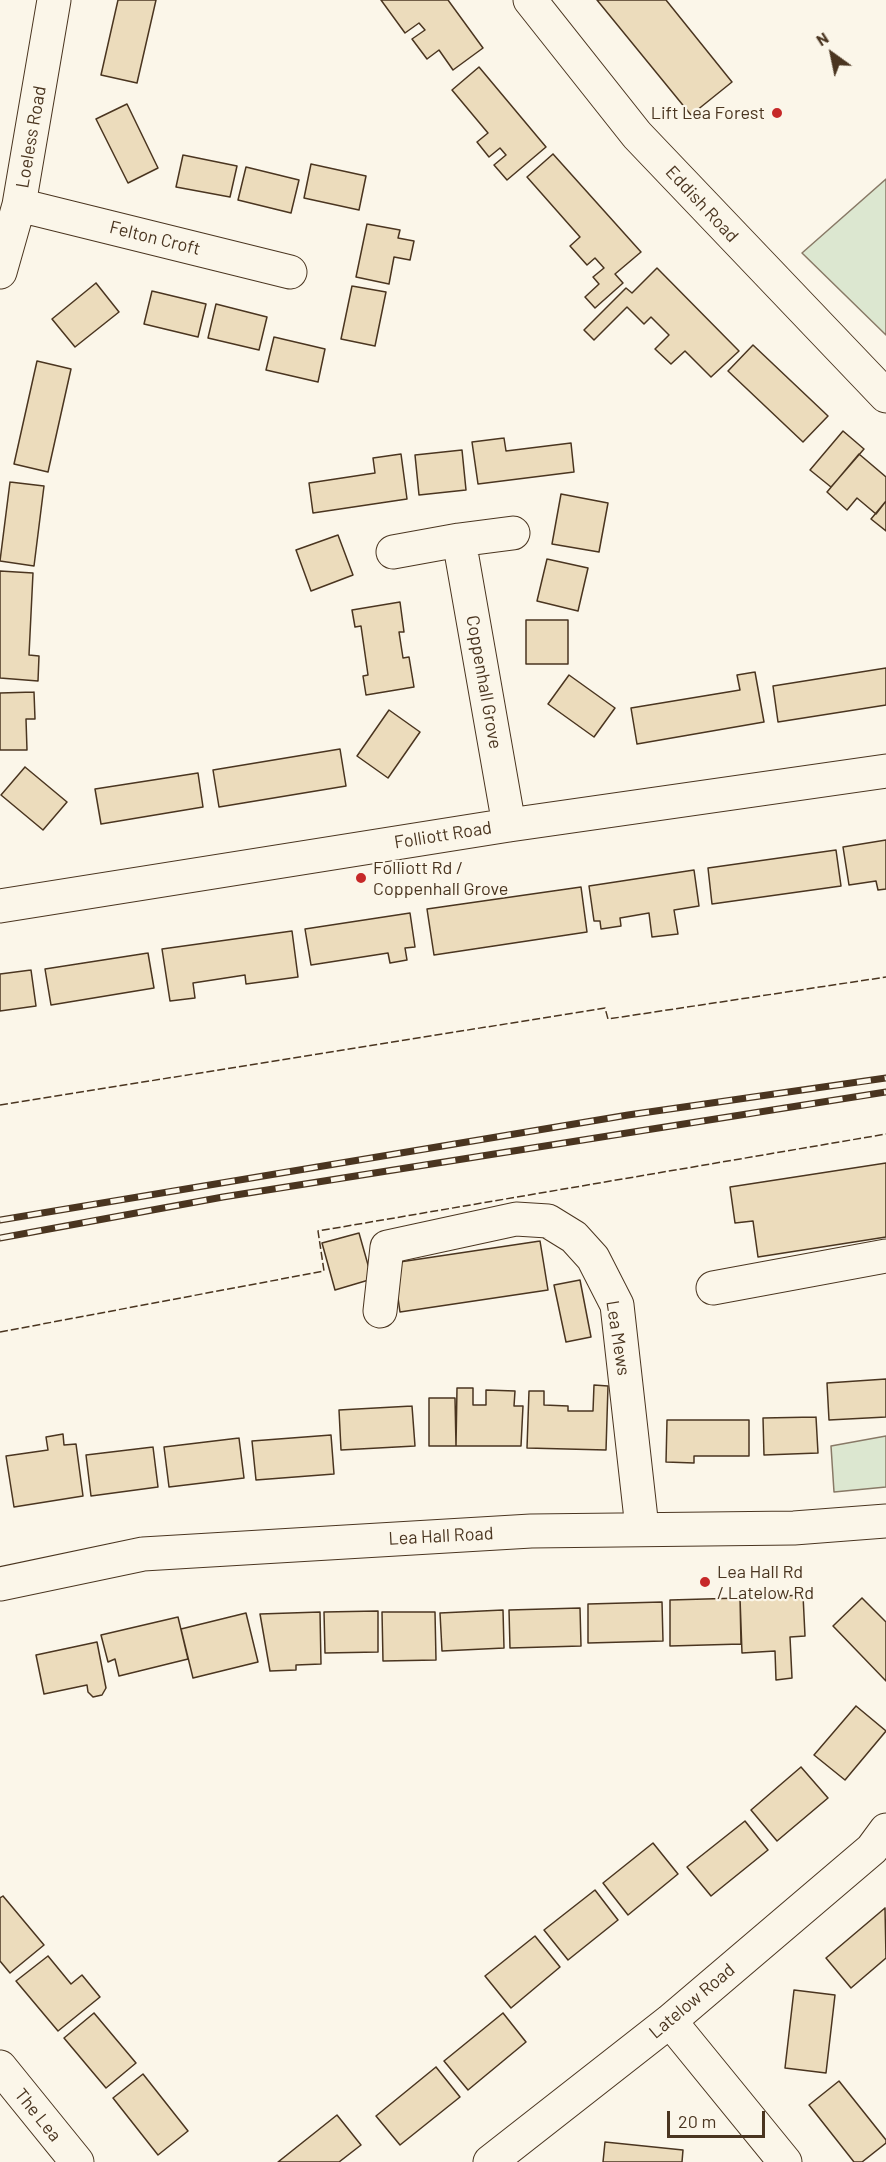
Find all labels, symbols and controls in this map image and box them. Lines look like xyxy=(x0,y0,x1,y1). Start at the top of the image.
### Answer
north arrow xyxy=(802,24,862,84)
text: N xyxy=(812,28,832,49)
street label: Loeless Road xyxy=(11,84,51,190)
place label: Lift Lea Forest xyxy=(651,102,765,124)
marker: Lift Lea Forest xyxy=(770,106,784,120)
street label: Eddish Road xyxy=(661,161,743,247)
street label: Felton Croft xyxy=(107,216,203,260)
street label: Coppenhall Grove xyxy=(462,613,506,751)
street label: Folliott Road xyxy=(393,817,493,853)
place label: Folliott Rd / Coppenhall Grove xyxy=(373,857,508,900)
marker: Folliott Rd / Coppenhall Grove xyxy=(354,871,368,885)
street label: Lea Mews xyxy=(601,1299,635,1377)
street label: Lea Hall Road xyxy=(388,1522,494,1550)
place label: Lea Hall Rd / Latelow Rd xyxy=(717,1561,814,1604)
marker: Lea Hall Rd / Latelow Rd xyxy=(698,1575,712,1589)
street label: Latelow Road xyxy=(645,1959,739,2043)
street label: The Lea xyxy=(10,2084,66,2146)
scale bar xyxy=(670,2099,768,2137)
text: 20 m xyxy=(678,2110,716,2132)

